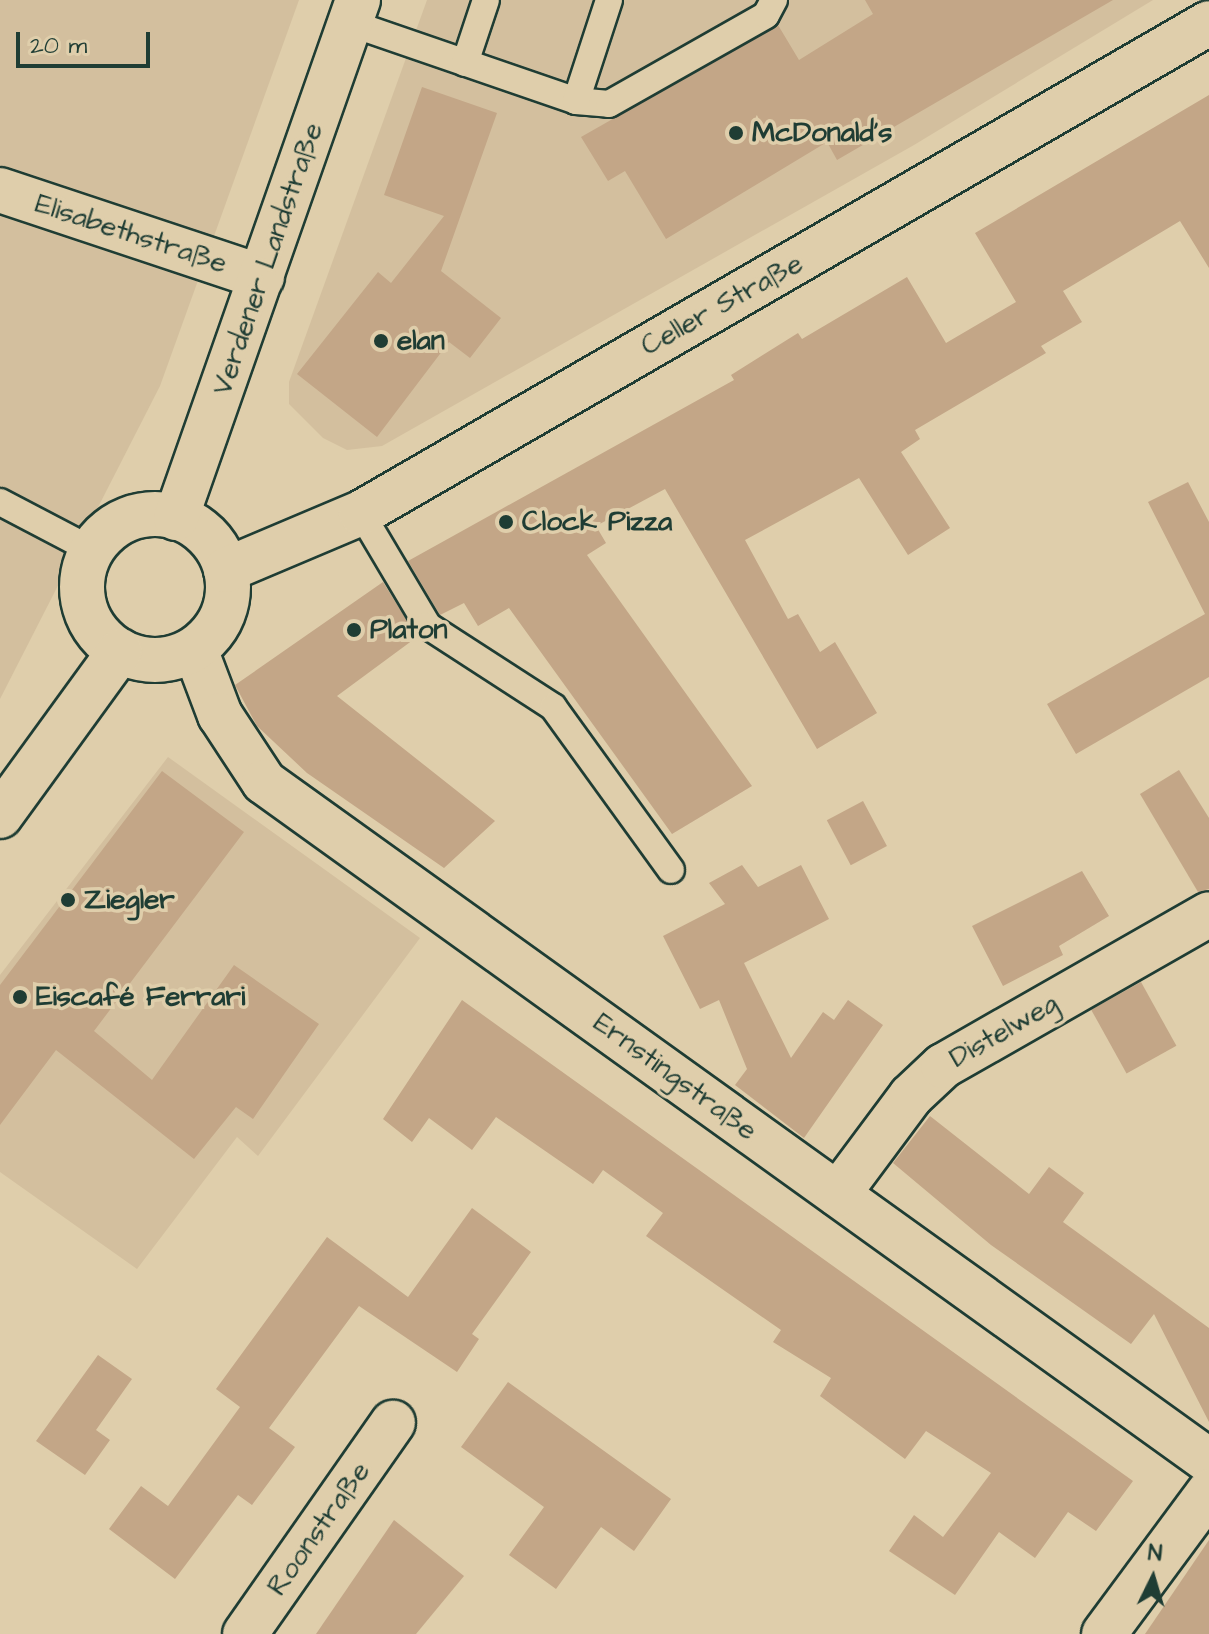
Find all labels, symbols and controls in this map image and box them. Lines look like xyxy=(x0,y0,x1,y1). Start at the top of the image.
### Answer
scale bar xyxy=(20,16,154,66)
text: 20 m xyxy=(30,29,87,63)
place label: McDonald's xyxy=(752,116,892,150)
street label: Verdener Landstraße xyxy=(206,119,330,399)
marker: McDonald's xyxy=(727,124,745,142)
street label: Elisabethstraße xyxy=(31,187,231,281)
street label: Celler Straße xyxy=(635,247,809,363)
place label: elan xyxy=(397,324,445,358)
marker: elan xyxy=(372,332,390,350)
place label: Clock Pizza xyxy=(522,505,672,539)
marker: Clock Pizza xyxy=(497,513,515,531)
place label: Platon xyxy=(370,613,448,647)
marker: Platon xyxy=(345,621,363,639)
place label: Ziegler xyxy=(84,883,175,917)
marker: Ziegler xyxy=(59,891,77,909)
place label: Eiscafé Ferrari xyxy=(36,980,245,1014)
street label: Distelweg xyxy=(944,987,1064,1075)
marker: Eiscafé Ferrari xyxy=(11,988,29,1006)
street label: Ernstingstraße xyxy=(587,1006,763,1148)
street label: Roonstraße xyxy=(261,1456,377,1602)
north arrow xyxy=(1113,1538,1193,1618)
text: N xyxy=(1147,1538,1163,1570)

